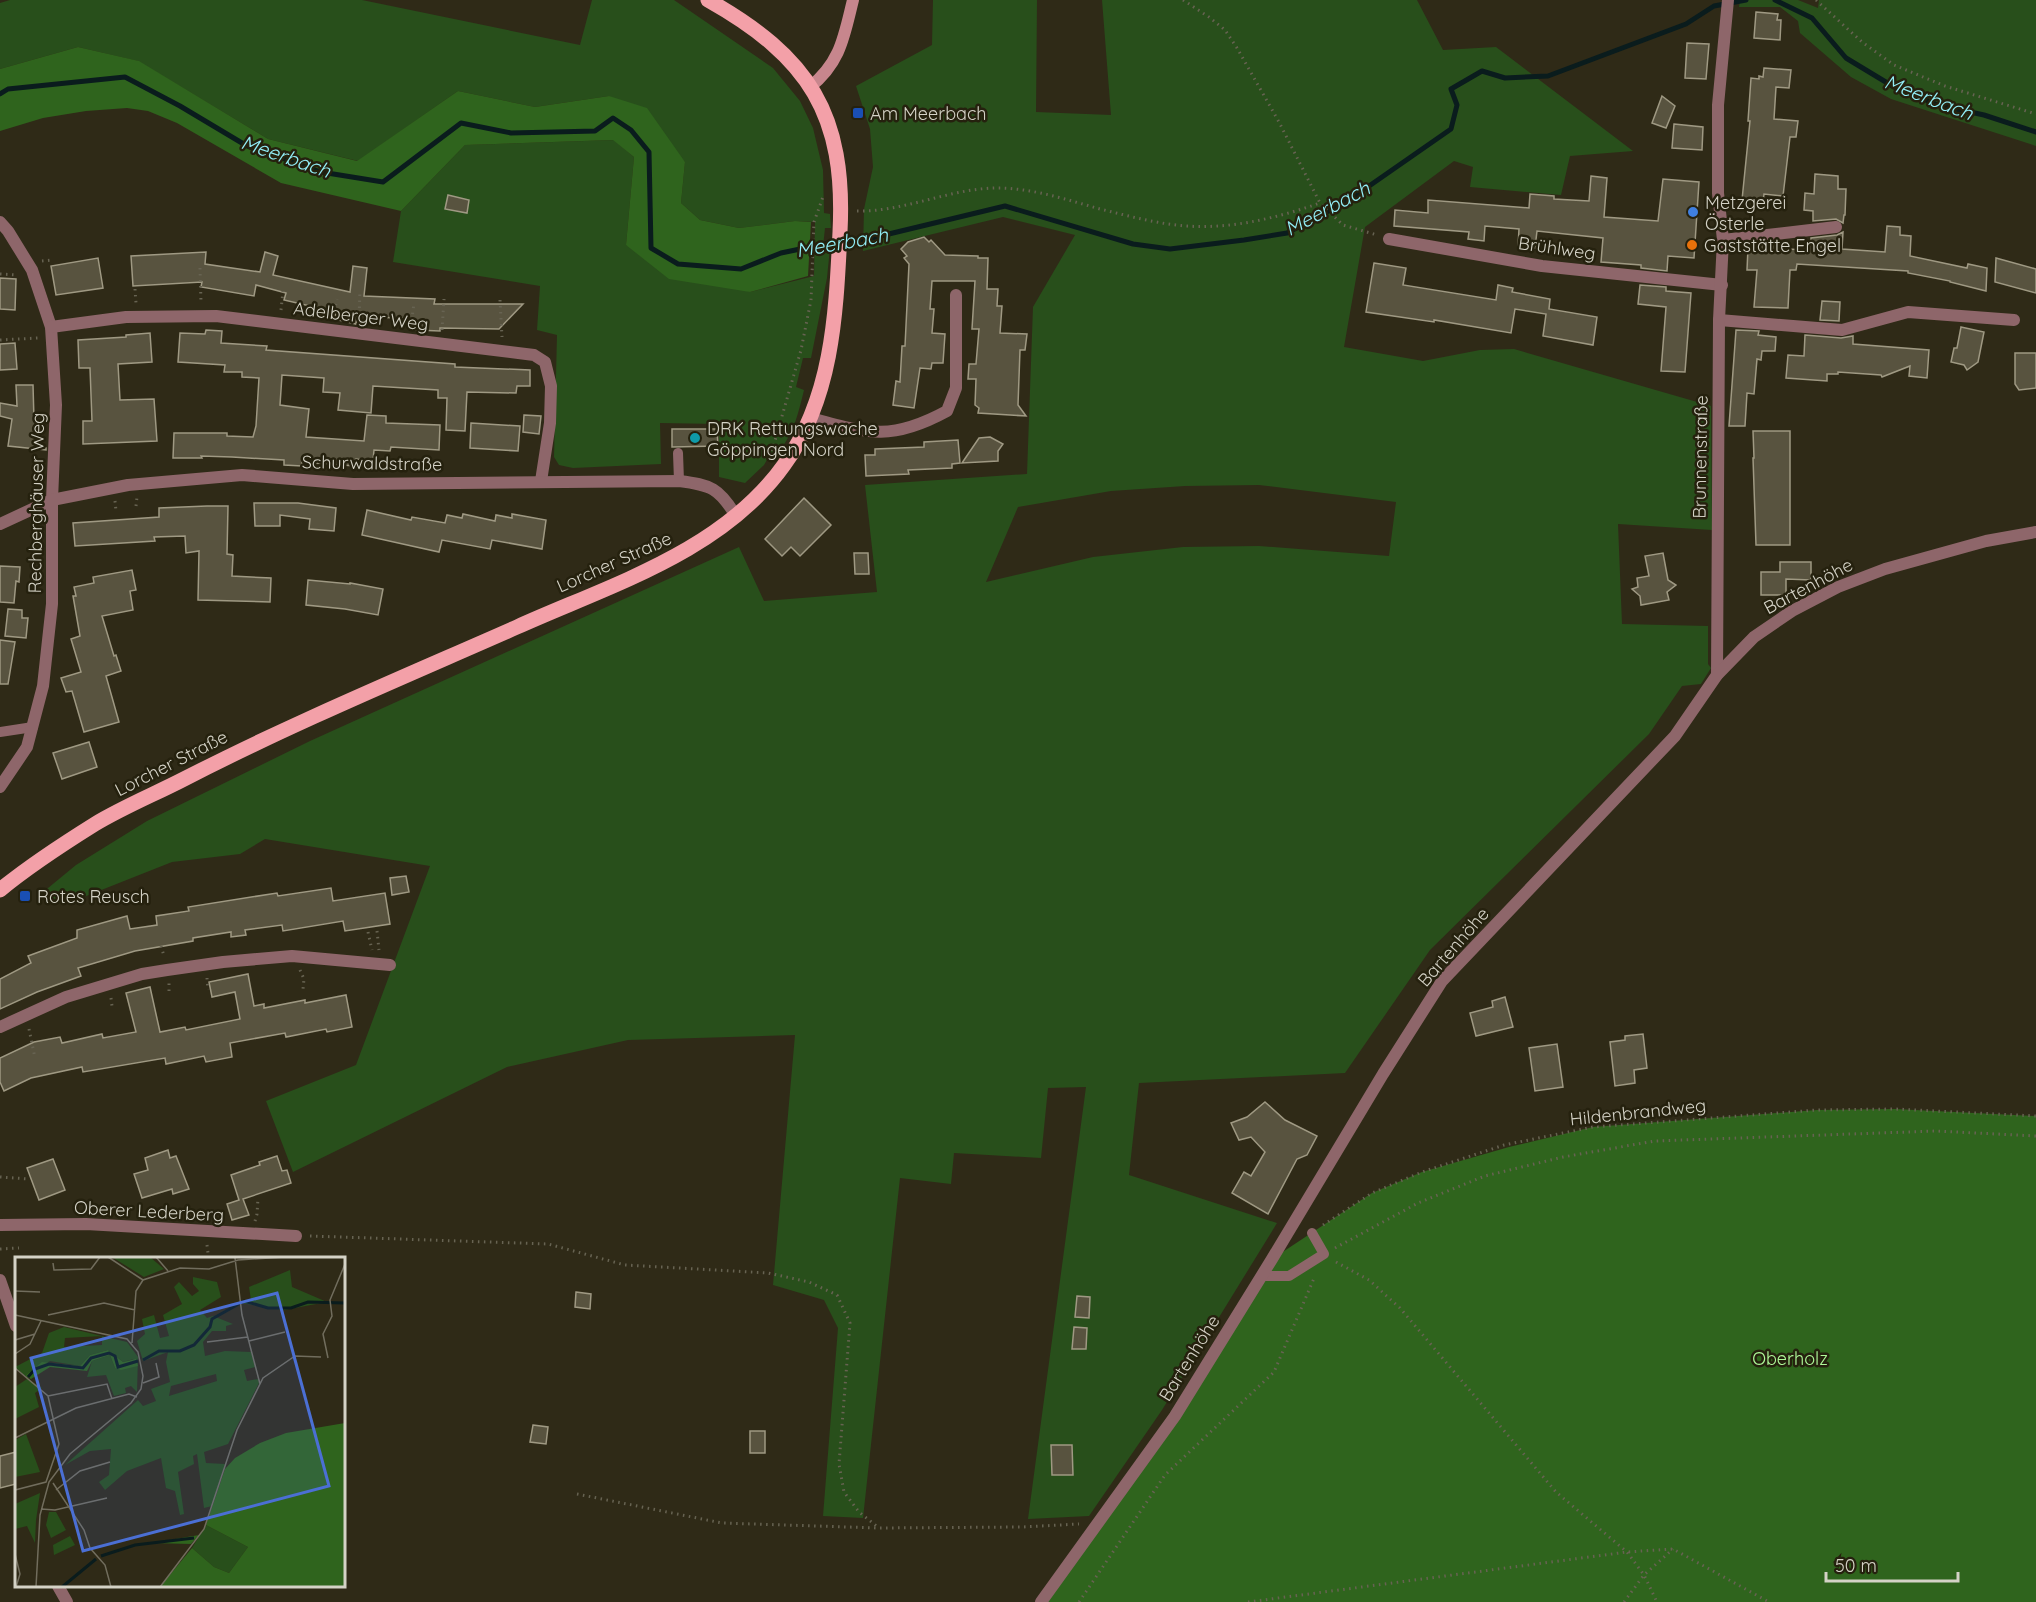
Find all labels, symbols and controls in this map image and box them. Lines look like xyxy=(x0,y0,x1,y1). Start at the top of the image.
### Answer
water label: Meerbach xyxy=(1881,69,1977,126)
place label: Am Meerbach xyxy=(870,102,987,125)
marker: Am Meerbach xyxy=(851,106,865,120)
water label: Meerbach xyxy=(238,129,335,183)
water label: Meerbach xyxy=(1280,175,1374,241)
place label: Metzgerei Österle xyxy=(1705,191,1786,235)
marker: Metzgerei Österle xyxy=(1686,205,1700,219)
water label: Meerbach xyxy=(794,222,890,262)
street label: Brühlweg xyxy=(1517,231,1597,265)
place label: Gaststätte Engel xyxy=(1704,234,1841,257)
marker: Gaststätte Engel xyxy=(1685,238,1699,252)
street label: Adelberger Weg xyxy=(292,296,430,336)
street label: Brunnenstraße xyxy=(1687,395,1713,519)
street label: Rechberghäuser Weg xyxy=(23,412,49,594)
place label: DRK Rettungswache Göppingen Nord xyxy=(707,417,878,461)
marker: DRK Rettungswache Göppingen Nord xyxy=(688,431,702,445)
street label: Schurwaldstraße xyxy=(302,450,442,476)
street label: Lorcher Straße xyxy=(553,526,675,598)
street label: Bartenhöhe xyxy=(1759,553,1857,619)
street label: Lorcher Straße xyxy=(111,725,231,801)
place label: Rotes Reusch xyxy=(37,885,150,908)
marker: Rotes Reusch xyxy=(18,889,32,903)
street label: Bartenhöhe xyxy=(1412,903,1494,991)
street label: Hildenbrandweg xyxy=(1569,1093,1707,1131)
street label: Oberer Lederberg xyxy=(73,1196,225,1226)
inset map xyxy=(15,1257,345,1587)
street label: Bartenhöhe xyxy=(1153,1311,1225,1405)
park label: Oberholz xyxy=(1752,1347,1828,1370)
scale bar xyxy=(1826,1545,1958,1583)
text: 50 m xyxy=(1835,1554,1877,1577)

